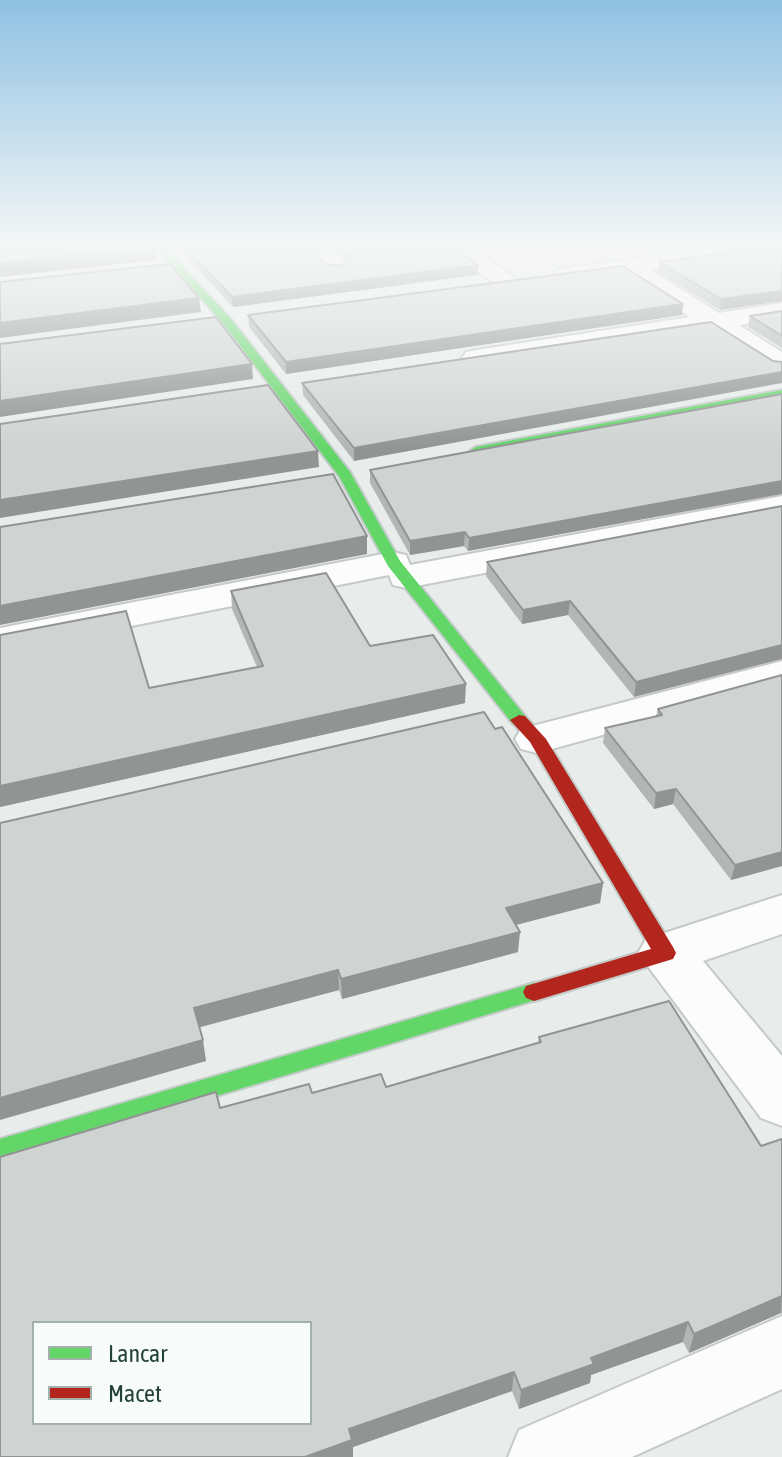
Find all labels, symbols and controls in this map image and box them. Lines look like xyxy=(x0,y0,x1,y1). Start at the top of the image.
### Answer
legend xyxy=(32,1321,312,1425)
text: Lancar xyxy=(108,1340,167,1367)
text: Macet xyxy=(108,1380,162,1407)

